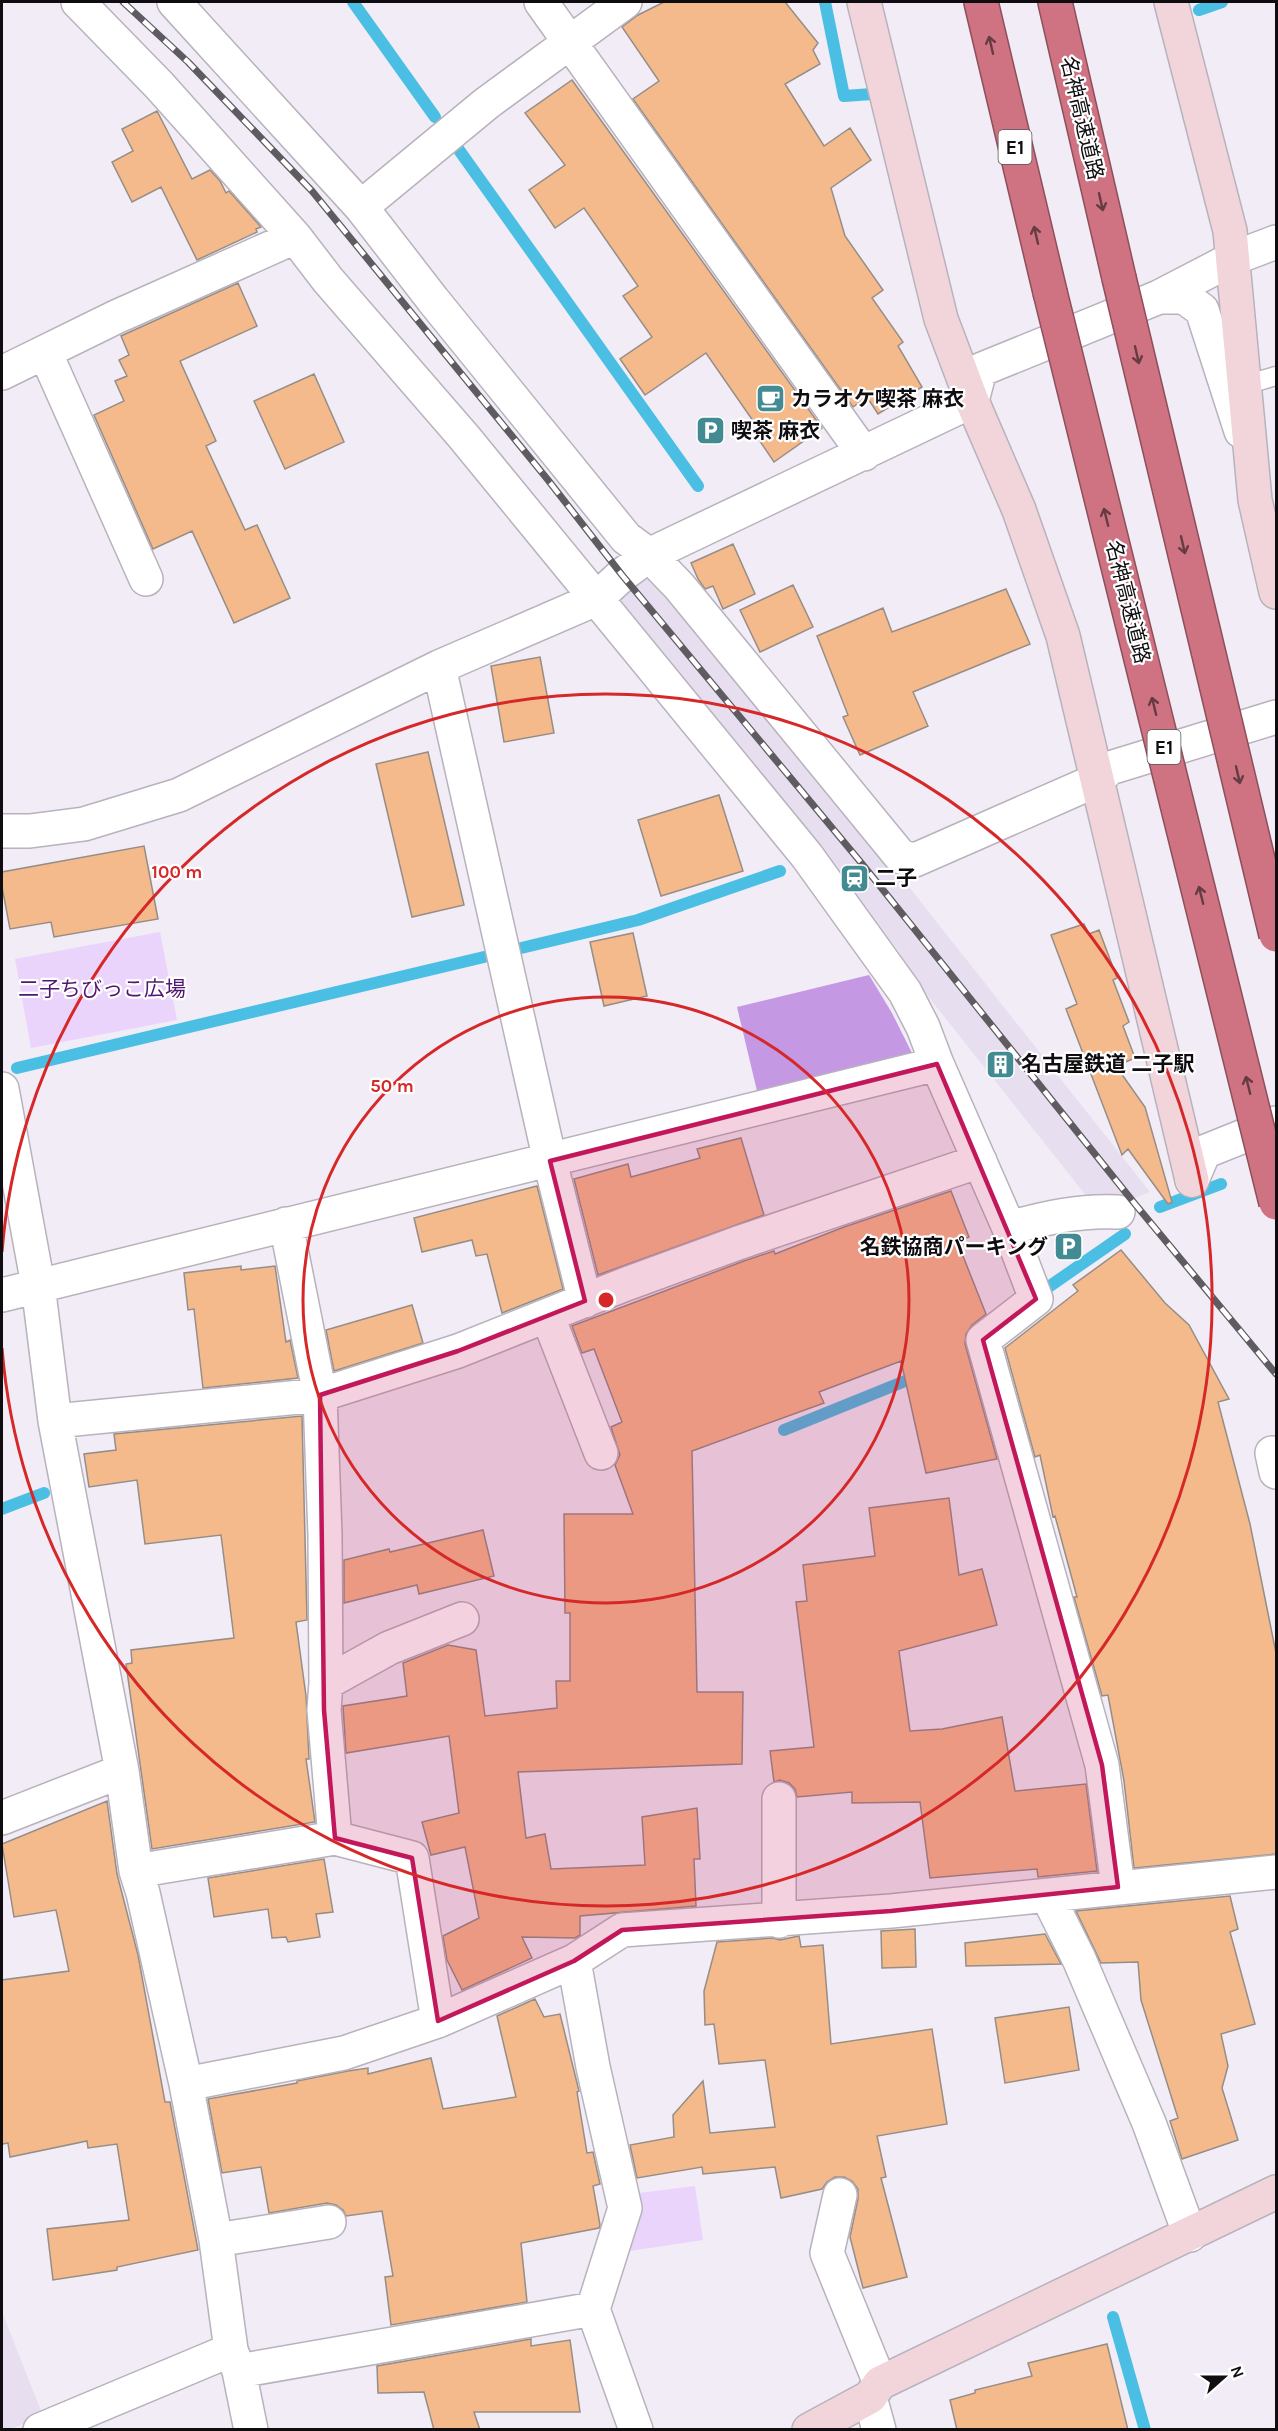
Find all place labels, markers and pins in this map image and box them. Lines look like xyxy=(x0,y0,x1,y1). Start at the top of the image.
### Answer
cafe icon: カラオケ喫茶 麻衣 xyxy=(754,383,786,415)
place label: カラオケ喫茶 麻衣 xyxy=(791,387,964,411)
parking icon: 喫茶 麻衣 xyxy=(694,415,726,447)
place label: 喫茶 麻衣 xyxy=(731,419,820,443)
station icon: 二子 xyxy=(838,862,870,894)
place label: 二子 xyxy=(875,866,917,890)
building icon: 名古屋鉄道 二子駅 xyxy=(984,1048,1016,1080)
place label: 名古屋鉄道 二子駅 xyxy=(1021,1052,1194,1076)
parking icon: 名鉄協商パーキング xyxy=(1053,1231,1085,1263)
place label: 名鉄協商パーキング xyxy=(860,1235,1048,1259)
centre of rings xyxy=(596,1290,616,1310)

